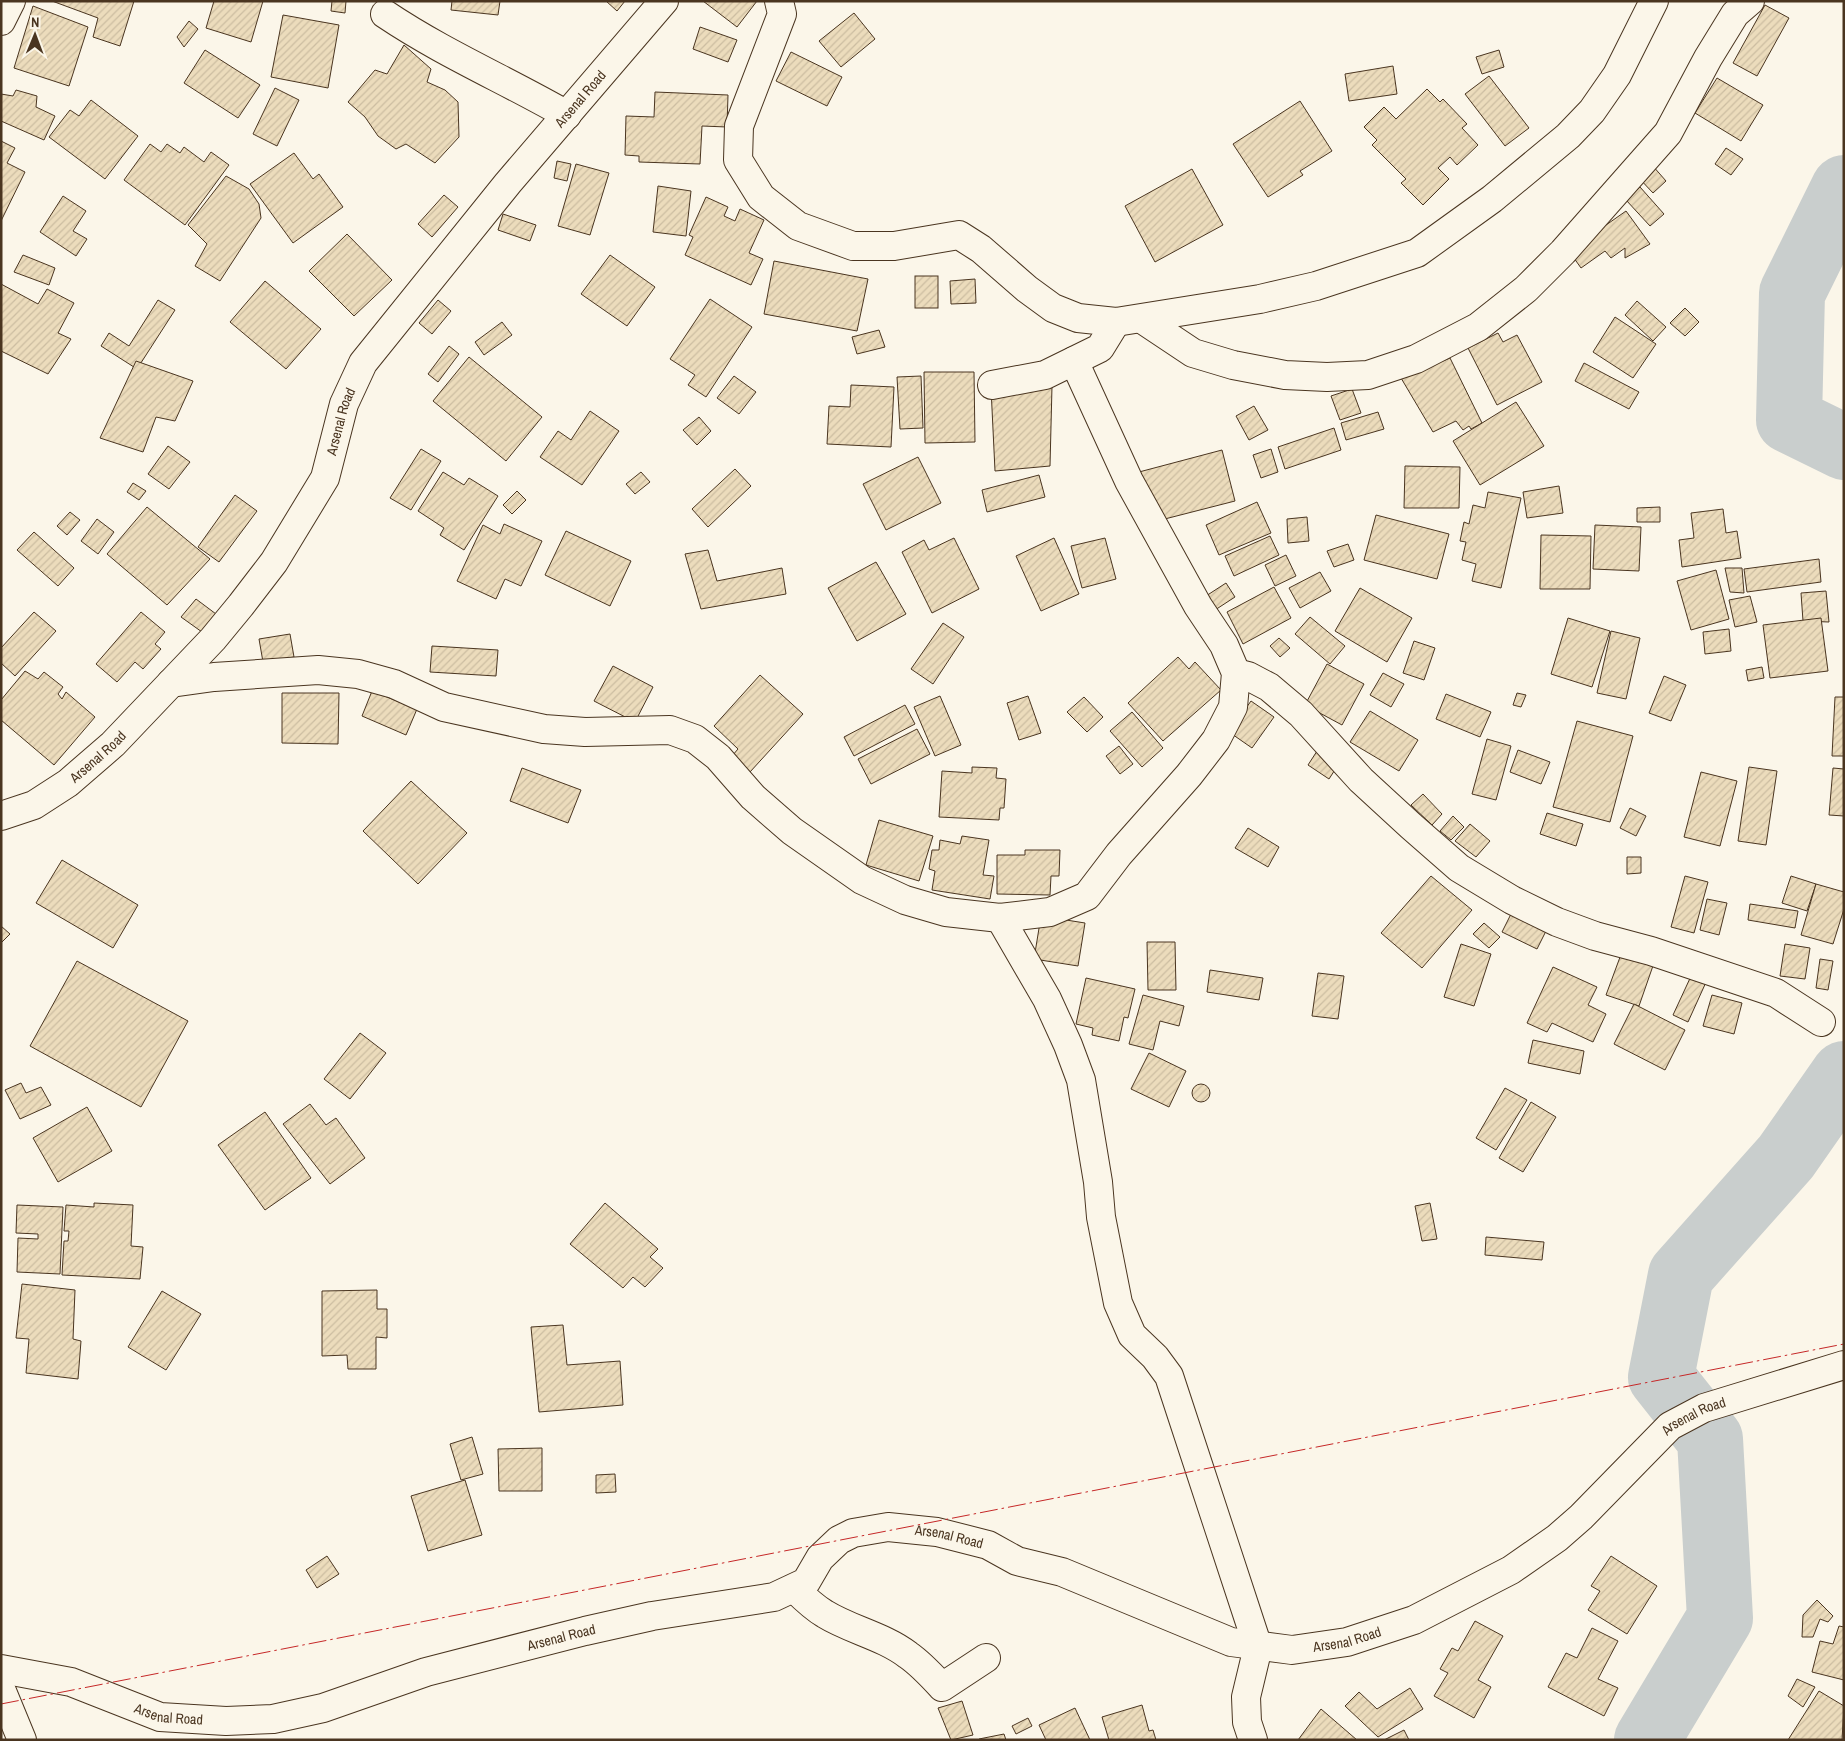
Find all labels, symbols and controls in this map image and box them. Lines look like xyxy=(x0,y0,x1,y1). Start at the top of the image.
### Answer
north arrow xyxy=(10,10,60,60)
text: N xyxy=(31,13,40,31)
street label: Arsenal Road xyxy=(550,66,610,132)
street label: Arsenal Road xyxy=(322,385,359,458)
street label: Arsenal Road xyxy=(65,727,130,787)
street label: Arsenal Road xyxy=(1656,1393,1728,1440)
street label: Arsenal Road xyxy=(913,1521,985,1552)
street label: Arsenal Road xyxy=(524,1620,597,1655)
street label: Arsenal Road xyxy=(1311,1622,1383,1656)
street label: Arsenal Road xyxy=(131,1699,203,1729)

